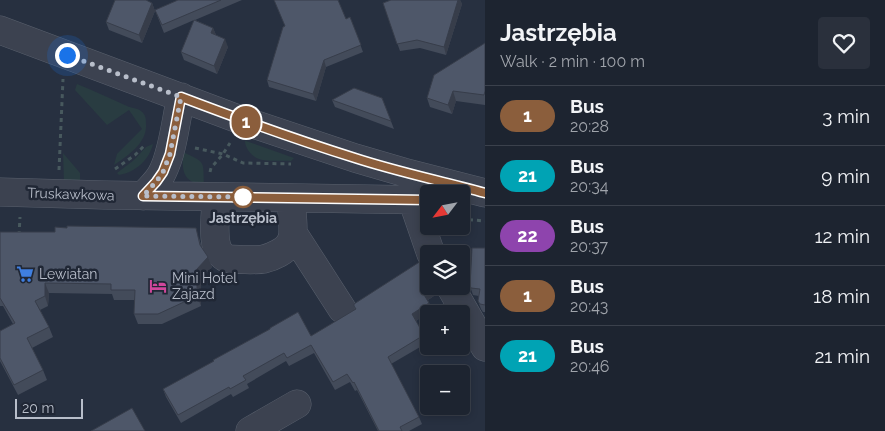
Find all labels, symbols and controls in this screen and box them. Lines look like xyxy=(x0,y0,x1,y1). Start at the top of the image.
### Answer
button: heart xyxy=(818,17,870,69)
text: Jastrzębia xyxy=(500,18,617,47)
your location xyxy=(55,43,80,68)
text: Walk · 2 min · 100 m xyxy=(500,52,645,71)
text: Bus xyxy=(570,95,604,117)
text: 1 xyxy=(523,105,532,126)
text: 3 min xyxy=(822,105,870,127)
line badge: 1 xyxy=(230,106,262,138)
text: 1 xyxy=(242,111,250,132)
text: 20:28 xyxy=(570,117,609,136)
text: Bus xyxy=(570,155,604,177)
text: 21 xyxy=(518,165,537,186)
text: 9 min xyxy=(821,165,870,187)
text: 20:34 xyxy=(570,177,608,196)
street label: Truskawkowa xyxy=(27,184,115,204)
north arrow xyxy=(420,185,470,235)
map controls xyxy=(420,185,470,415)
marker: Jastrzębia xyxy=(232,186,254,208)
place label: Jastrzębia xyxy=(209,210,277,226)
text: Bus xyxy=(570,215,604,237)
text: 22 xyxy=(517,225,538,246)
text: 12 min xyxy=(814,225,870,247)
text: 20:37 xyxy=(570,237,608,256)
button: layers xyxy=(420,245,470,295)
supermarket icon: Lewiatan xyxy=(15,264,35,284)
place label: Lewiatan xyxy=(39,266,98,282)
place label: Mini Hotel Zajazd xyxy=(172,270,237,302)
text: Bus xyxy=(570,275,604,297)
hotel icon: Mini Hotel Zajazd xyxy=(148,276,168,296)
text: 1 xyxy=(523,285,532,306)
text: 18 min xyxy=(813,285,870,307)
text: 20:43 xyxy=(570,297,608,316)
button: + xyxy=(420,305,470,355)
text: Bus xyxy=(570,335,604,357)
text: 21 xyxy=(518,345,537,366)
text: 21 min xyxy=(814,345,870,367)
text: 20:46 xyxy=(570,357,610,376)
button: − xyxy=(420,365,470,415)
scale bar xyxy=(15,396,82,419)
text: 20 m xyxy=(22,400,54,416)

